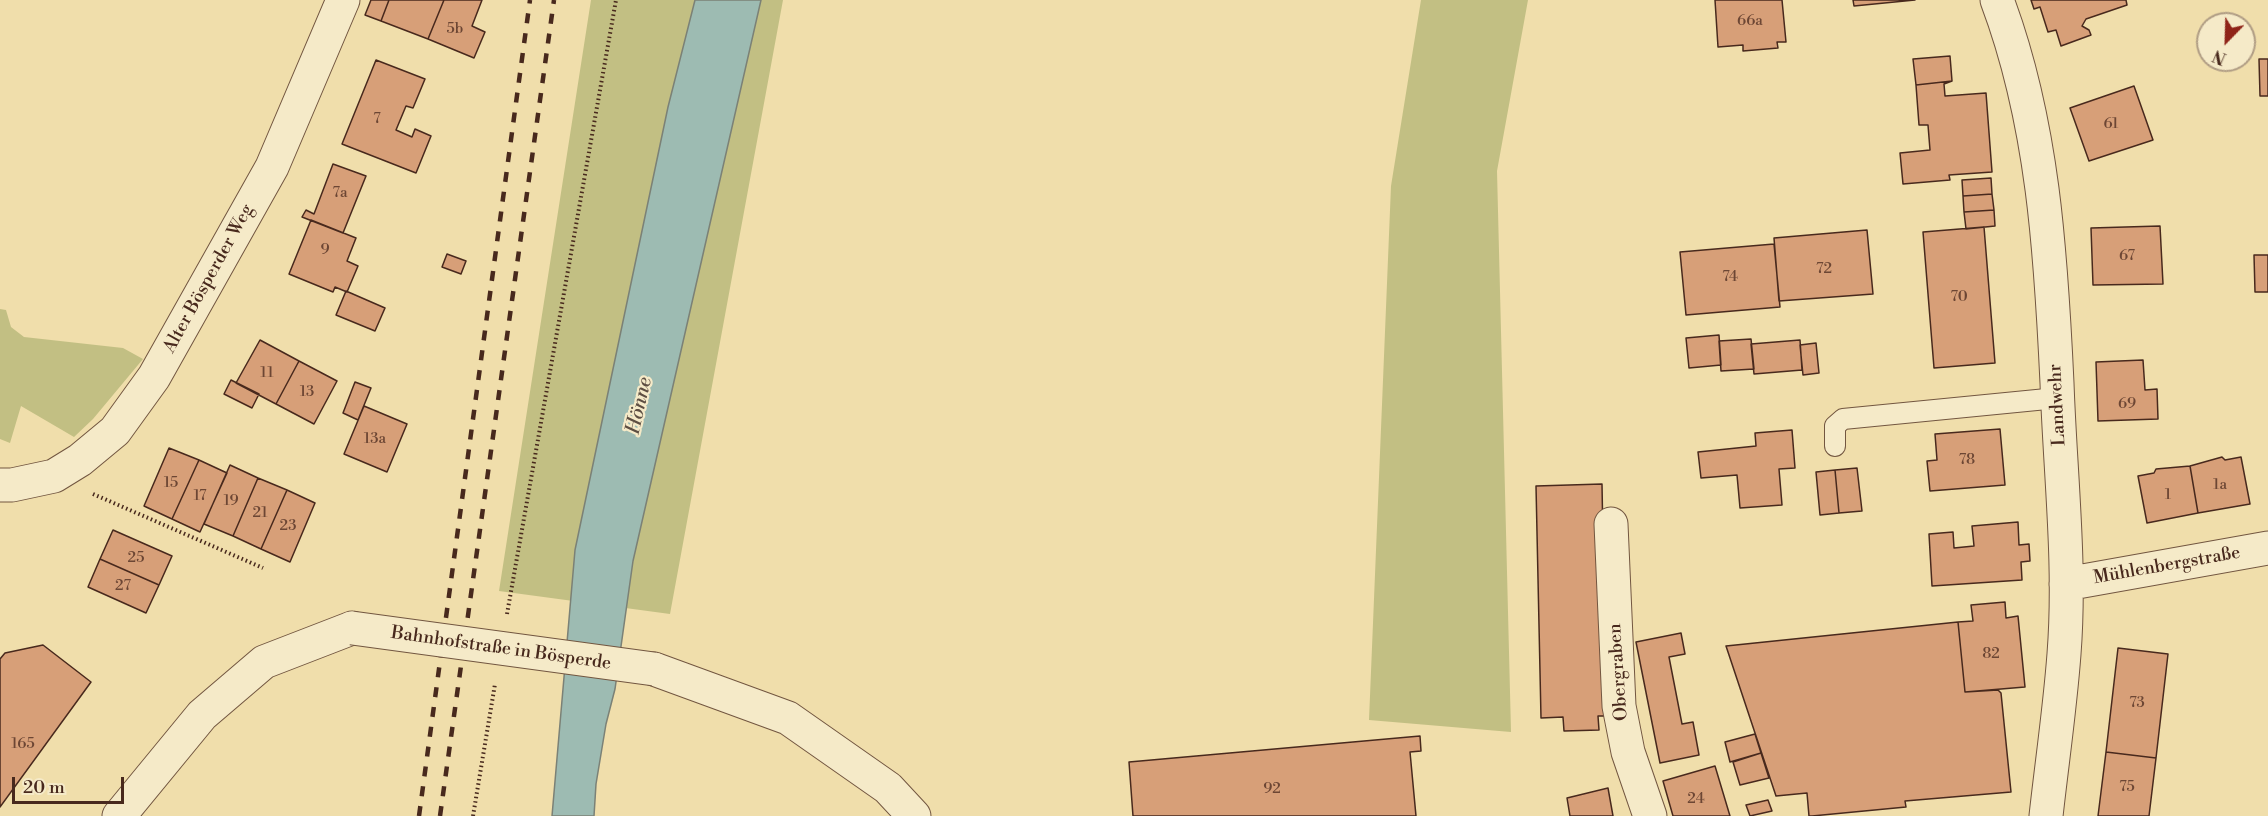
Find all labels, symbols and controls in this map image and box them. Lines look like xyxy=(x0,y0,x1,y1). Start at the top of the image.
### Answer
house number: 66a xyxy=(1737,12,1763,30)
north arrow xyxy=(2196,12,2256,72)
house number: 5b xyxy=(447,20,463,38)
text: N xyxy=(2210,45,2229,68)
house number: 7 xyxy=(373,110,381,128)
house number: 61 xyxy=(2103,115,2119,133)
house number: 7a xyxy=(332,184,348,202)
street label: Alter Bösperder Weg xyxy=(159,201,259,357)
house number: 9 xyxy=(320,241,330,259)
house number: 67 xyxy=(2119,247,2135,265)
house number: 72 xyxy=(1816,260,1832,278)
house number: 74 xyxy=(1722,268,1738,286)
house number: 70 xyxy=(1950,288,1968,306)
street label: Landwehr xyxy=(2045,363,2071,447)
house number: 11 xyxy=(260,364,274,382)
water label: Hönne xyxy=(622,375,658,437)
house number: 13 xyxy=(300,383,314,401)
house number: 69 xyxy=(2118,395,2136,413)
house number: 13a xyxy=(364,430,386,448)
house number: 78 xyxy=(1959,451,1975,469)
house number: 15 xyxy=(164,474,178,492)
house number: 1a xyxy=(2213,476,2227,494)
house number: 1 xyxy=(2165,486,2171,504)
house number: 17 xyxy=(193,487,207,505)
house number: 19 xyxy=(223,492,239,510)
house number: 21 xyxy=(252,504,268,522)
house number: 23 xyxy=(280,517,296,535)
street label: Mühlenbergstraße xyxy=(2092,542,2242,590)
house number: 25 xyxy=(128,549,144,567)
house number: 27 xyxy=(115,577,131,595)
street label: Bahnhofstraße in Bösperde xyxy=(390,623,612,675)
street label: Obergraben xyxy=(1605,623,1633,721)
house number: 82 xyxy=(1982,645,2000,663)
house number: 73 xyxy=(2129,694,2145,712)
house number: 165 xyxy=(11,735,35,753)
scale bar xyxy=(15,765,128,803)
text: 20 m xyxy=(23,776,65,799)
house number: 75 xyxy=(2119,778,2135,796)
house number: 92 xyxy=(1263,780,1281,798)
house number: 24 xyxy=(1687,790,1705,808)

